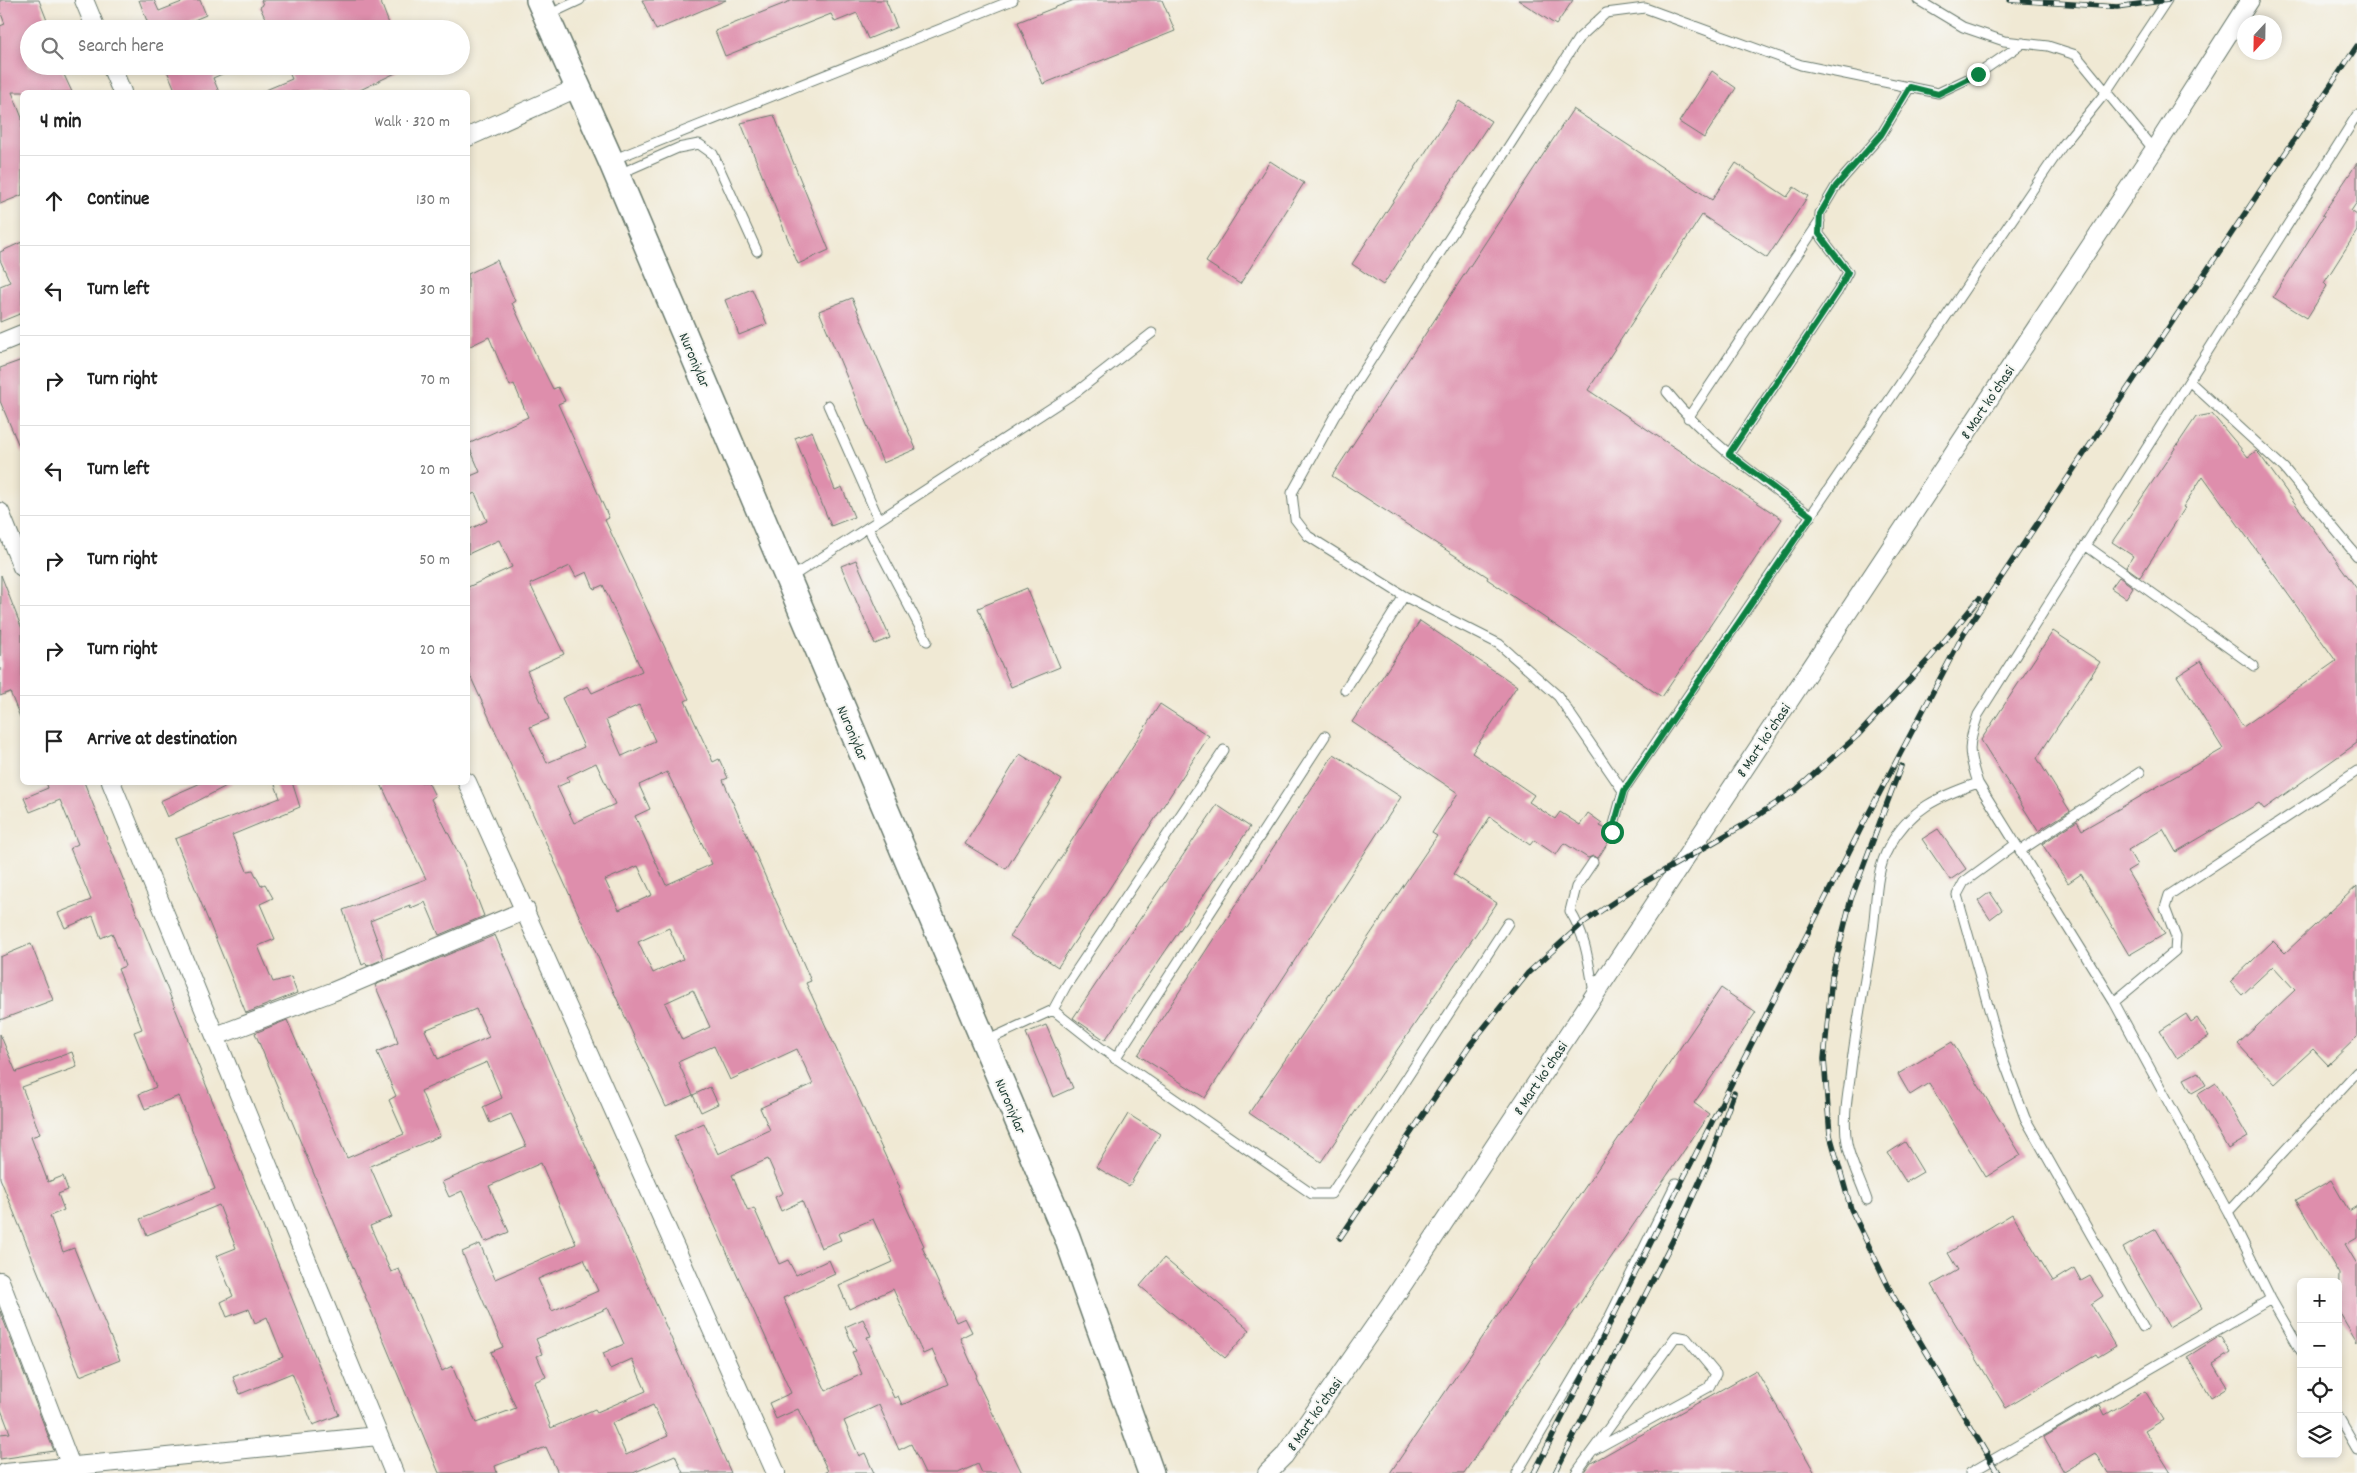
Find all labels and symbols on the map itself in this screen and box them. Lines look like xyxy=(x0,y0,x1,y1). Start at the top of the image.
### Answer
north arrow xyxy=(2237,15,2282,60)
route end xyxy=(1967,63,1990,86)
street label: Nuroniylar xyxy=(672,330,715,392)
street label: 8 Mart koʻchasi xyxy=(1956,362,2022,444)
street label: 8 Mart koʻchasi xyxy=(1732,700,1798,782)
street label: Nuroniylar xyxy=(830,703,873,765)
route start xyxy=(1601,821,1624,844)
street label: 8 Mart koʻchasi xyxy=(1509,1038,1575,1120)
street label: Nuroniylar xyxy=(988,1076,1031,1138)
street label: 8 Mart koʻchasi xyxy=(1282,1374,1349,1456)

